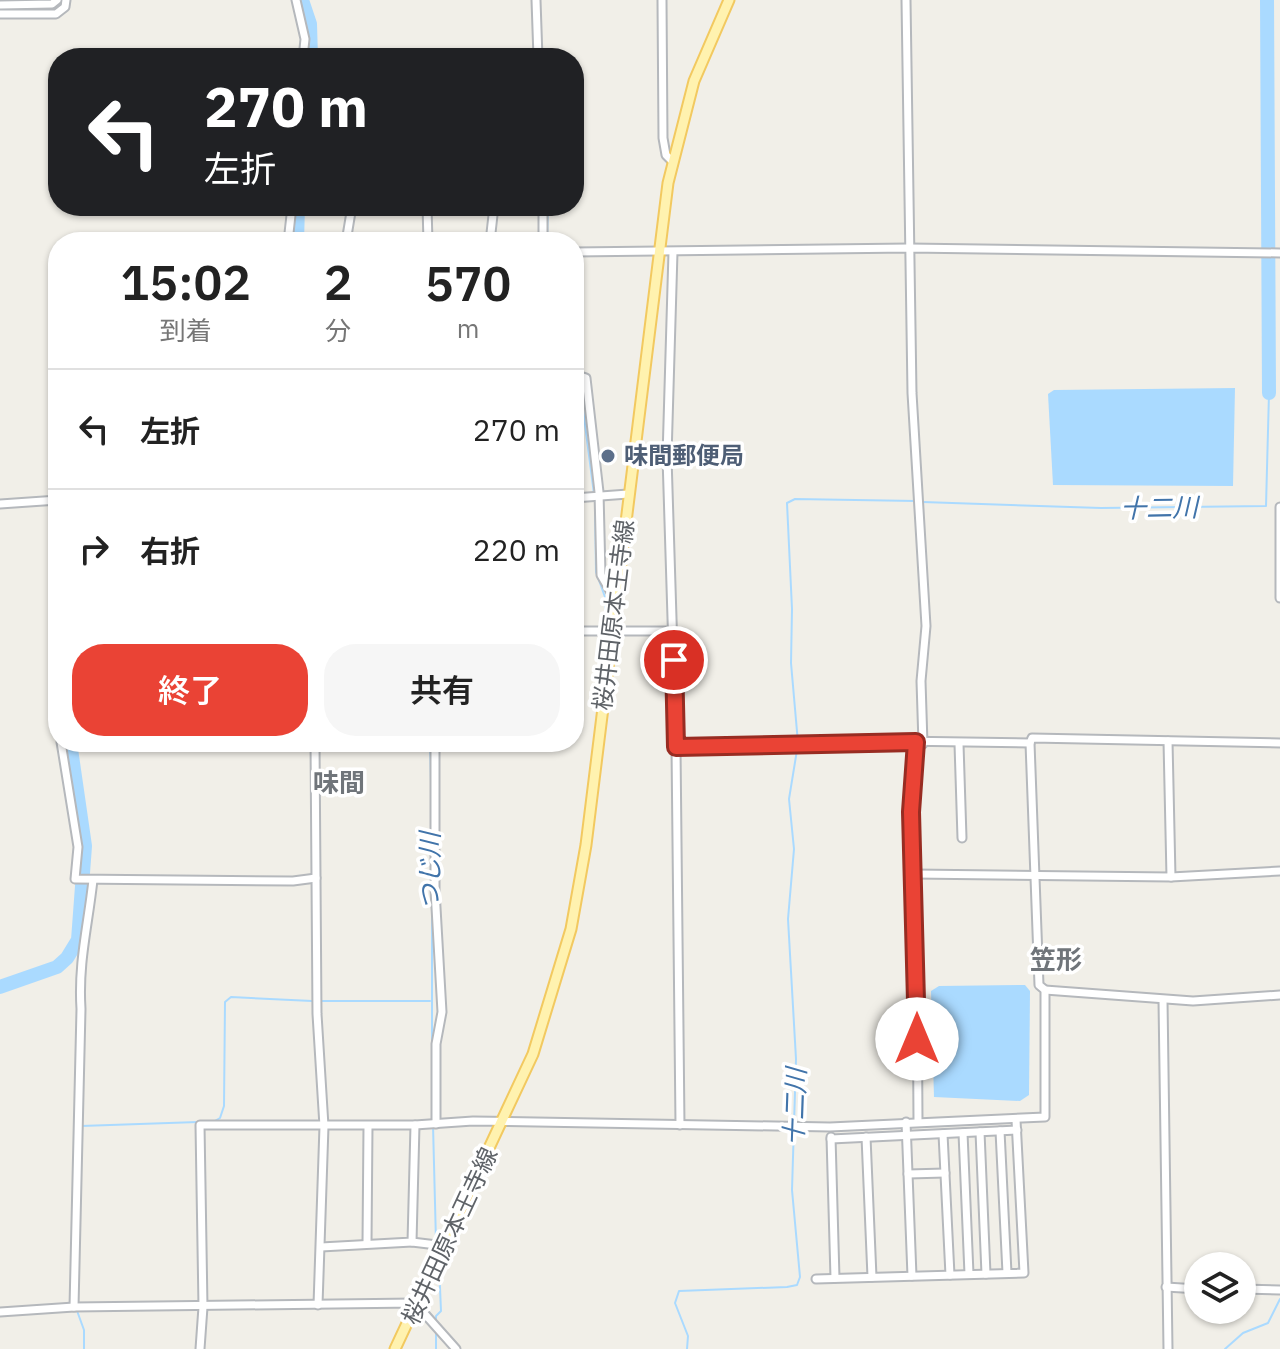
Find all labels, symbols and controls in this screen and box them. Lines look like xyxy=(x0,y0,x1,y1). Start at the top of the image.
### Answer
text: 270 m xyxy=(204,70,368,142)
icon: left xyxy=(72,80,176,184)
text: 左折 xyxy=(204,145,276,192)
text: 15:02 xyxy=(121,251,251,313)
text: 2 xyxy=(324,251,352,313)
text: 570 xyxy=(425,252,511,314)
text: m xyxy=(457,311,480,345)
text: 到着 xyxy=(160,313,212,347)
text: 分 xyxy=(325,313,351,347)
icon: left xyxy=(72,407,116,451)
text: 270 m xyxy=(473,410,560,449)
text: 左折 xyxy=(140,411,200,450)
place label: 味間郵便局 xyxy=(624,439,744,471)
marker: 味間郵便局 xyxy=(599,447,617,465)
water label: 十二川 xyxy=(1120,489,1201,525)
street label: 桜井田原本王寺線 xyxy=(585,518,641,712)
icon: right xyxy=(72,527,116,571)
text: 220 m xyxy=(473,530,560,569)
text: 右折 xyxy=(140,531,200,570)
pin xyxy=(640,626,708,694)
icon: arrive xyxy=(652,638,696,682)
button: 終了 xyxy=(72,644,308,736)
button: 共有 xyxy=(324,644,560,736)
district label: 味間 xyxy=(313,765,365,799)
water label: つじ川 xyxy=(412,829,446,910)
district label: 笠形 xyxy=(1030,942,1082,976)
position arrow xyxy=(875,997,959,1081)
water label: 十二川 xyxy=(776,1064,812,1147)
street label: 桜井田原本王寺線 xyxy=(394,1142,504,1329)
map controls xyxy=(1184,1252,1256,1324)
button: layers xyxy=(1184,1252,1256,1324)

